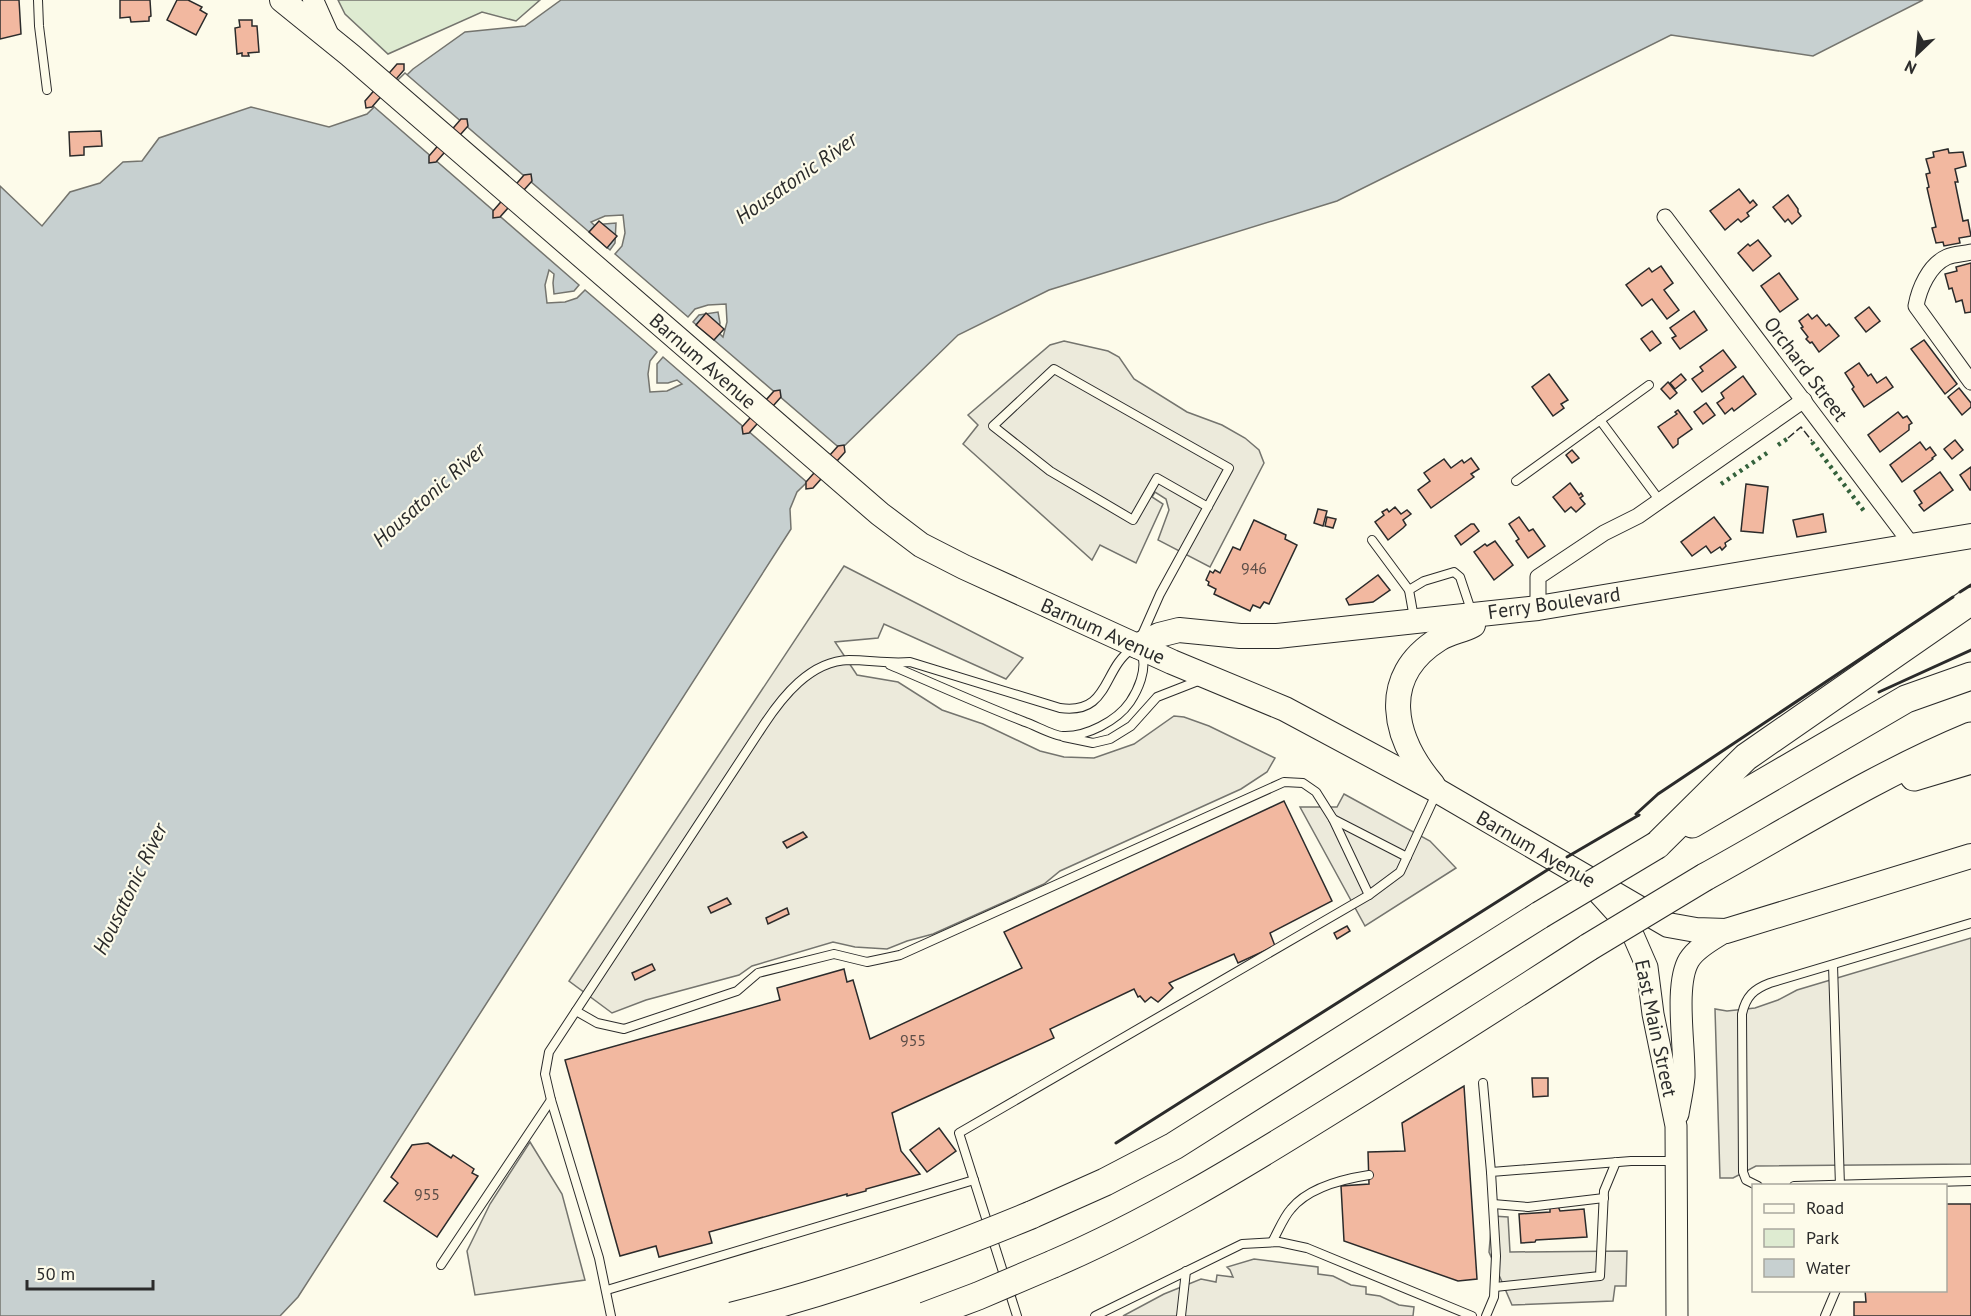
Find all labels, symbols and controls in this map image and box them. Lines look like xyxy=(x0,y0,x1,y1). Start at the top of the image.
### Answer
north arrow xyxy=(1887,24,1947,84)
text: N xyxy=(1901,56,1920,79)
water label: Housatonic River xyxy=(729,124,864,230)
street label: Barnum Avenue xyxy=(644,307,762,415)
street label: Orchard Street xyxy=(1758,312,1854,427)
water label: Housatonic River xyxy=(366,435,492,553)
house number: 946 xyxy=(1241,558,1267,578)
street label: Ferry Boulevard xyxy=(1486,581,1622,625)
street label: Barnum Avenue xyxy=(1037,592,1169,670)
street label: Barnum Avenue xyxy=(1472,804,1600,894)
water label: Housatonic River xyxy=(86,817,174,959)
street label: East Main Street xyxy=(1629,957,1683,1099)
house number: 955 xyxy=(900,1030,926,1050)
house number: 955 xyxy=(414,1184,440,1204)
legend xyxy=(1752,1184,1947,1292)
text: Road xyxy=(1806,1196,1844,1219)
text: Park xyxy=(1806,1226,1839,1249)
scale bar xyxy=(27,1253,153,1291)
text: Water xyxy=(1806,1256,1850,1279)
text: 50 m xyxy=(36,1262,75,1285)

